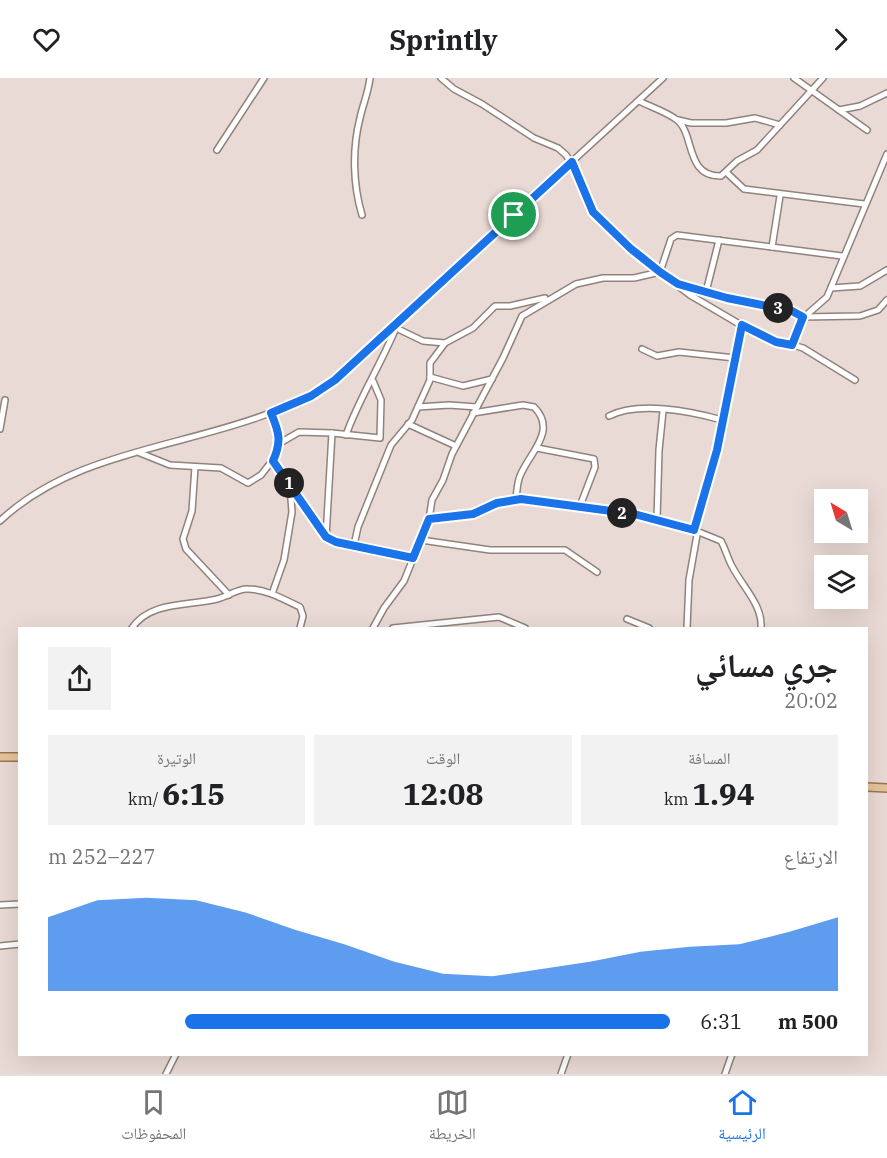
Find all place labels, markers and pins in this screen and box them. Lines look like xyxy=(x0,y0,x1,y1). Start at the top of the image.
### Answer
pin xyxy=(488,189,539,240)
pin: 3 xyxy=(763,293,793,323)
pin: 1 xyxy=(274,468,304,498)
pin: 2 xyxy=(607,498,637,528)

